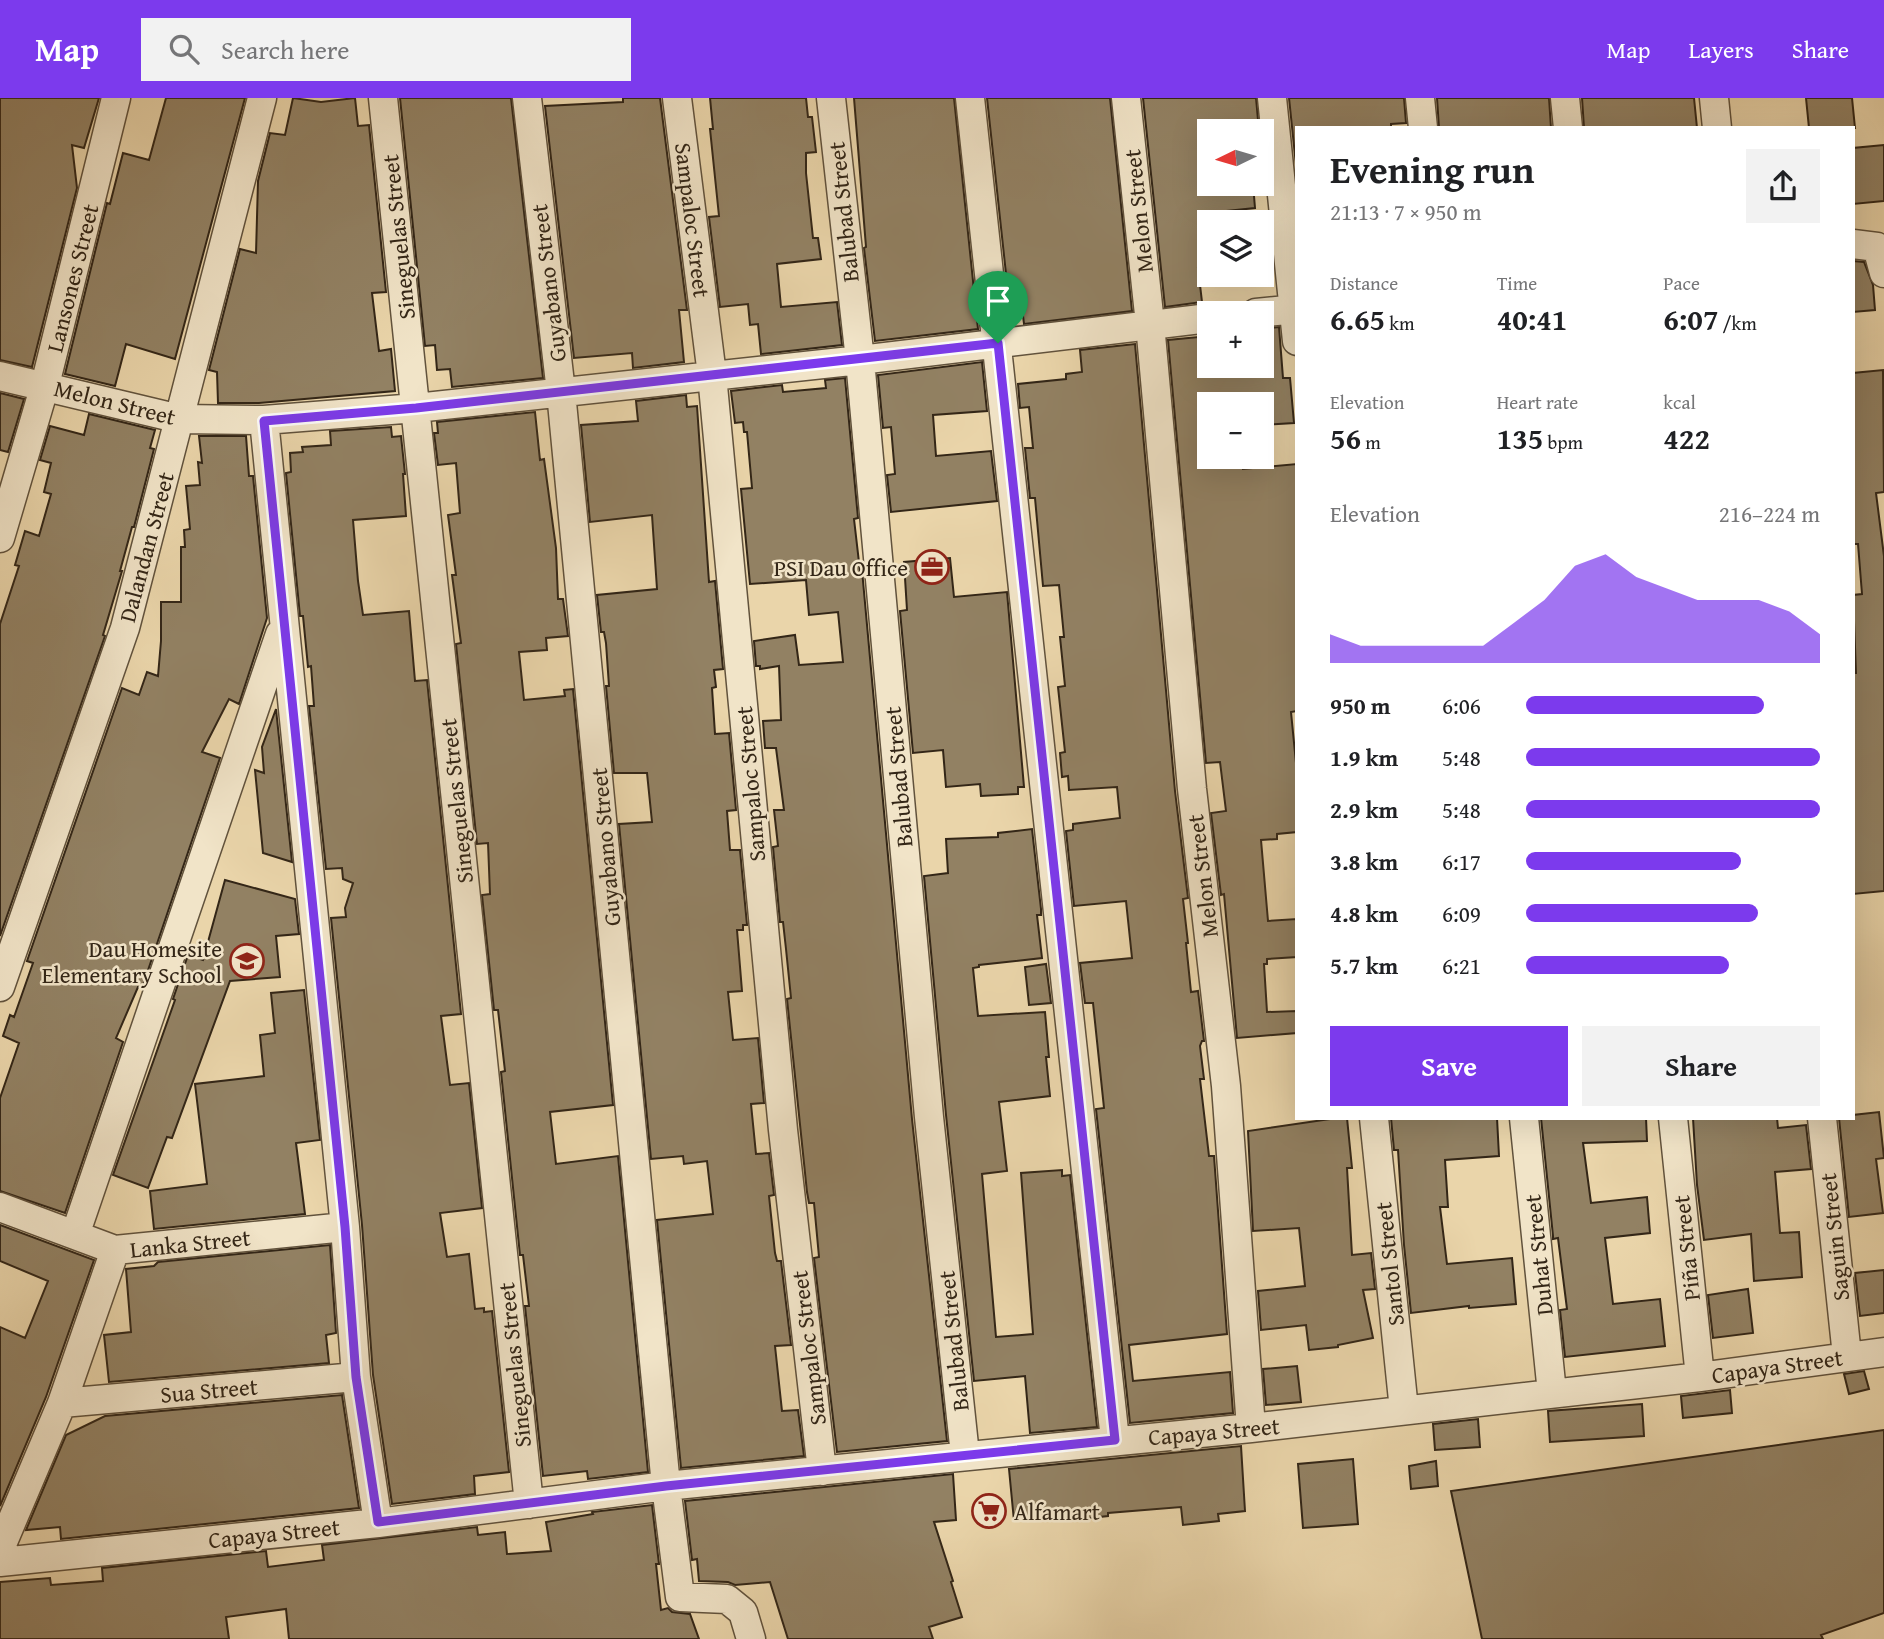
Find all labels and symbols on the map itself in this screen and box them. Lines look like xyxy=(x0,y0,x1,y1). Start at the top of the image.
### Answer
north arrow xyxy=(1197,119,1274,196)
street label: Balubad Street xyxy=(819,140,867,284)
street label: Sampaloc Street xyxy=(667,141,719,299)
street label: Melon Street xyxy=(1115,148,1161,274)
street label: Sineguelas Street xyxy=(373,153,423,321)
street label: Lansones Street xyxy=(38,200,106,356)
street label: Guyabano Street xyxy=(522,202,574,364)
pin xyxy=(968,271,1028,343)
street label: Melon Street xyxy=(51,371,179,433)
street label: Dalandan Street xyxy=(110,468,182,626)
office icon: PSI Dau Office xyxy=(913,548,951,586)
place label: PSI Dau Office xyxy=(774,551,908,584)
street label: Sampaloc Street xyxy=(727,705,773,863)
street label: Balubad Street xyxy=(875,705,921,849)
street label: Sineguelas Street xyxy=(431,717,481,885)
street label: Guyabano Street xyxy=(582,767,628,927)
street label: Melon Street xyxy=(1178,812,1226,940)
place label: Dau Homesite Elementary School xyxy=(42,932,222,991)
school or university icon: Dau Homesite Elementary School xyxy=(228,942,266,980)
street label: Saguin Street xyxy=(1811,1171,1857,1303)
street label: Duhat Street xyxy=(1515,1193,1561,1317)
street label: Piña Street xyxy=(1664,1194,1708,1302)
street label: Santol Street xyxy=(1366,1200,1412,1328)
street label: Lanka Street xyxy=(128,1220,252,1266)
street label: Sampaloc Street xyxy=(782,1269,834,1427)
street label: Balubad Street xyxy=(929,1269,977,1413)
street label: Sineguelas Street xyxy=(489,1281,539,1449)
street label: Capaya Street xyxy=(1709,1340,1845,1392)
street label: Sua Street xyxy=(159,1369,259,1411)
street label: Capaya Street xyxy=(1147,1409,1281,1453)
supermarket icon: Alfamart xyxy=(970,1492,1008,1530)
place label: Alfamart xyxy=(1014,1495,1100,1528)
street label: Capaya Street xyxy=(207,1510,341,1556)

